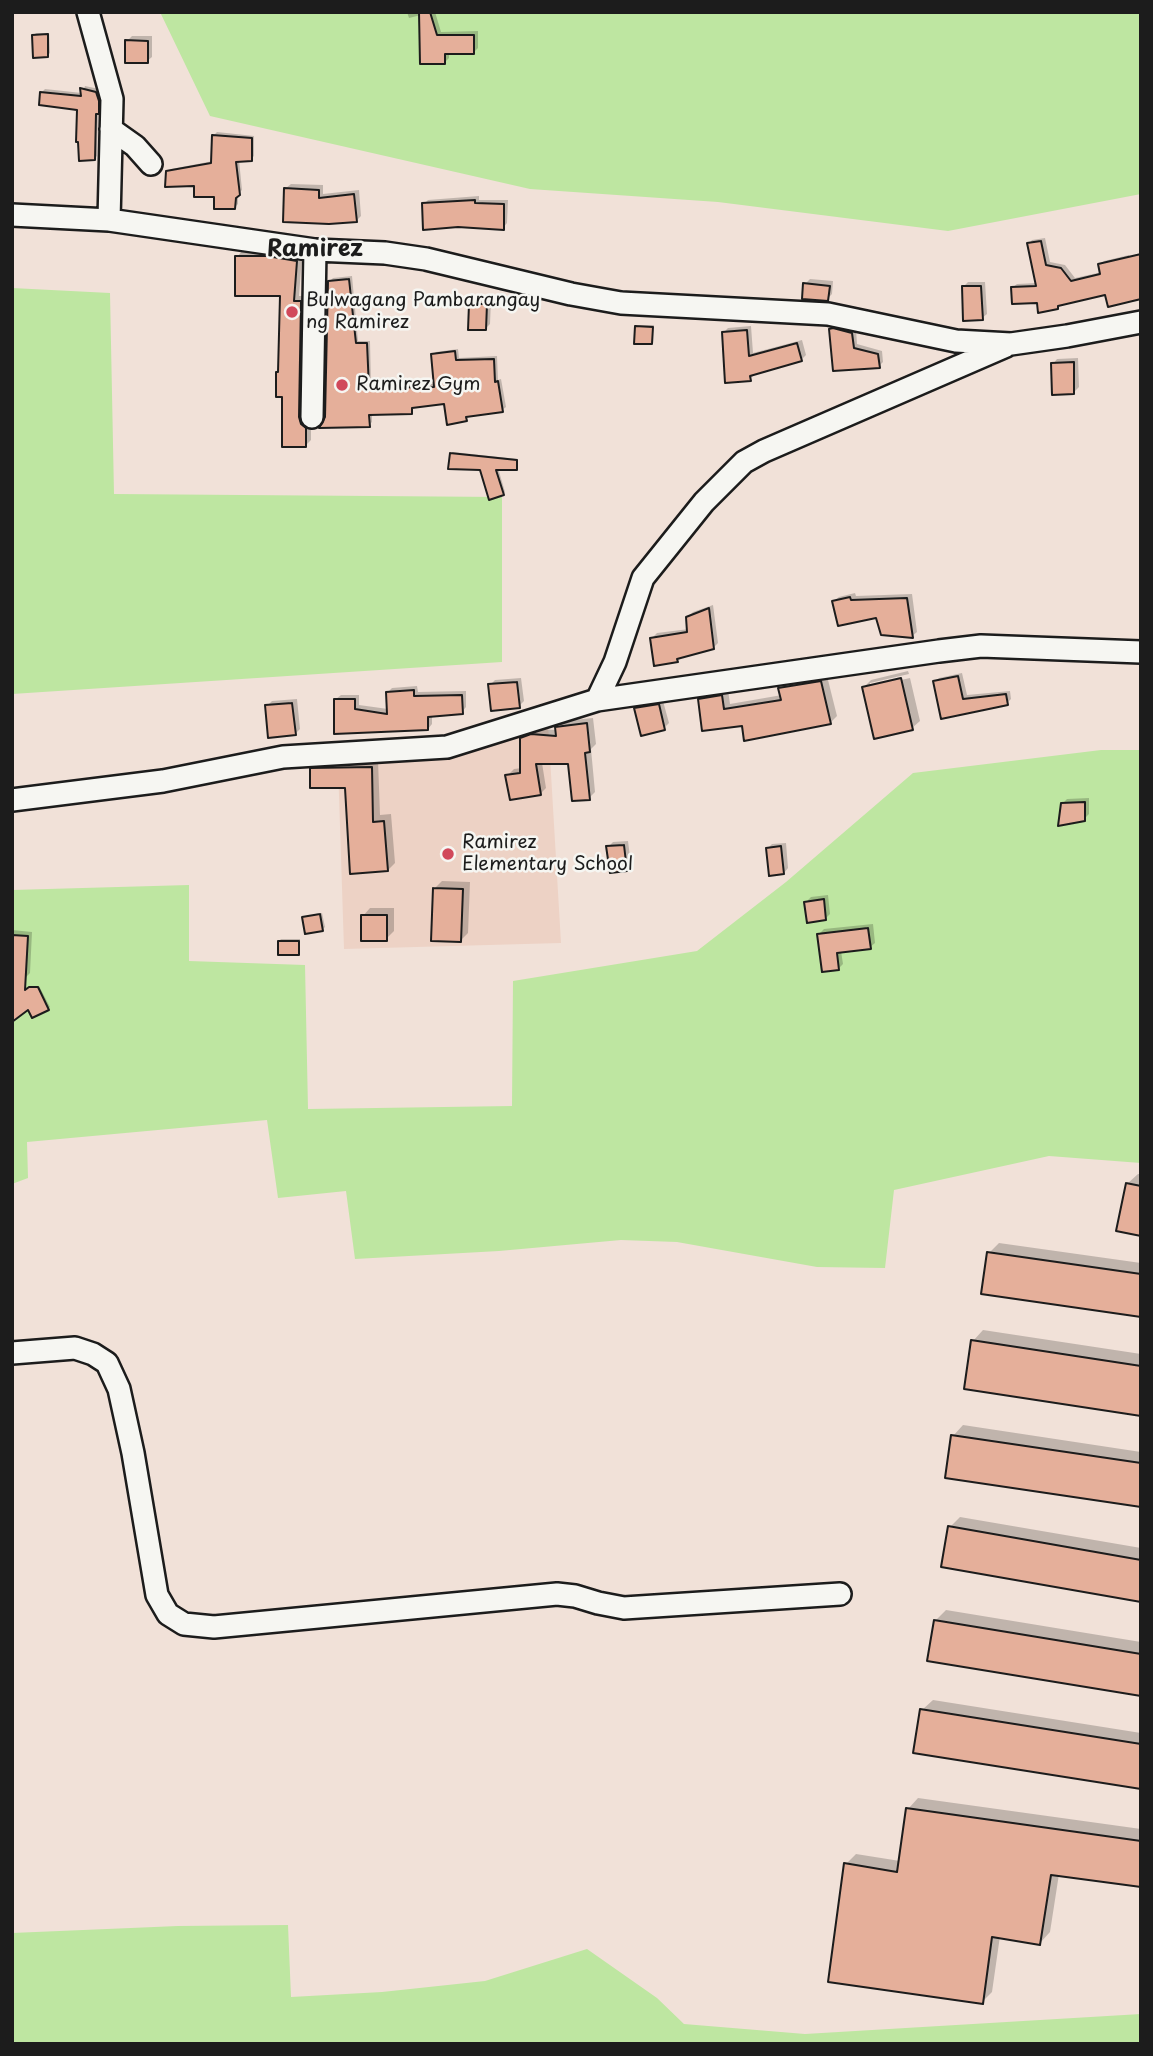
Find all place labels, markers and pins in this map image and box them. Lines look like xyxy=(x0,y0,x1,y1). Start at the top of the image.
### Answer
place label: Bulwagang Pambarangay ng Ramirez xyxy=(306,290,540,334)
marker: Bulwagang Pambarangay ng Ramirez xyxy=(284,304,300,320)
place label: Ramirez Gym xyxy=(356,374,481,396)
marker: Ramirez Gym xyxy=(334,377,350,393)
place label: Ramirez Elementary School xyxy=(462,832,633,876)
marker: Ramirez Elementary School xyxy=(440,846,456,862)

